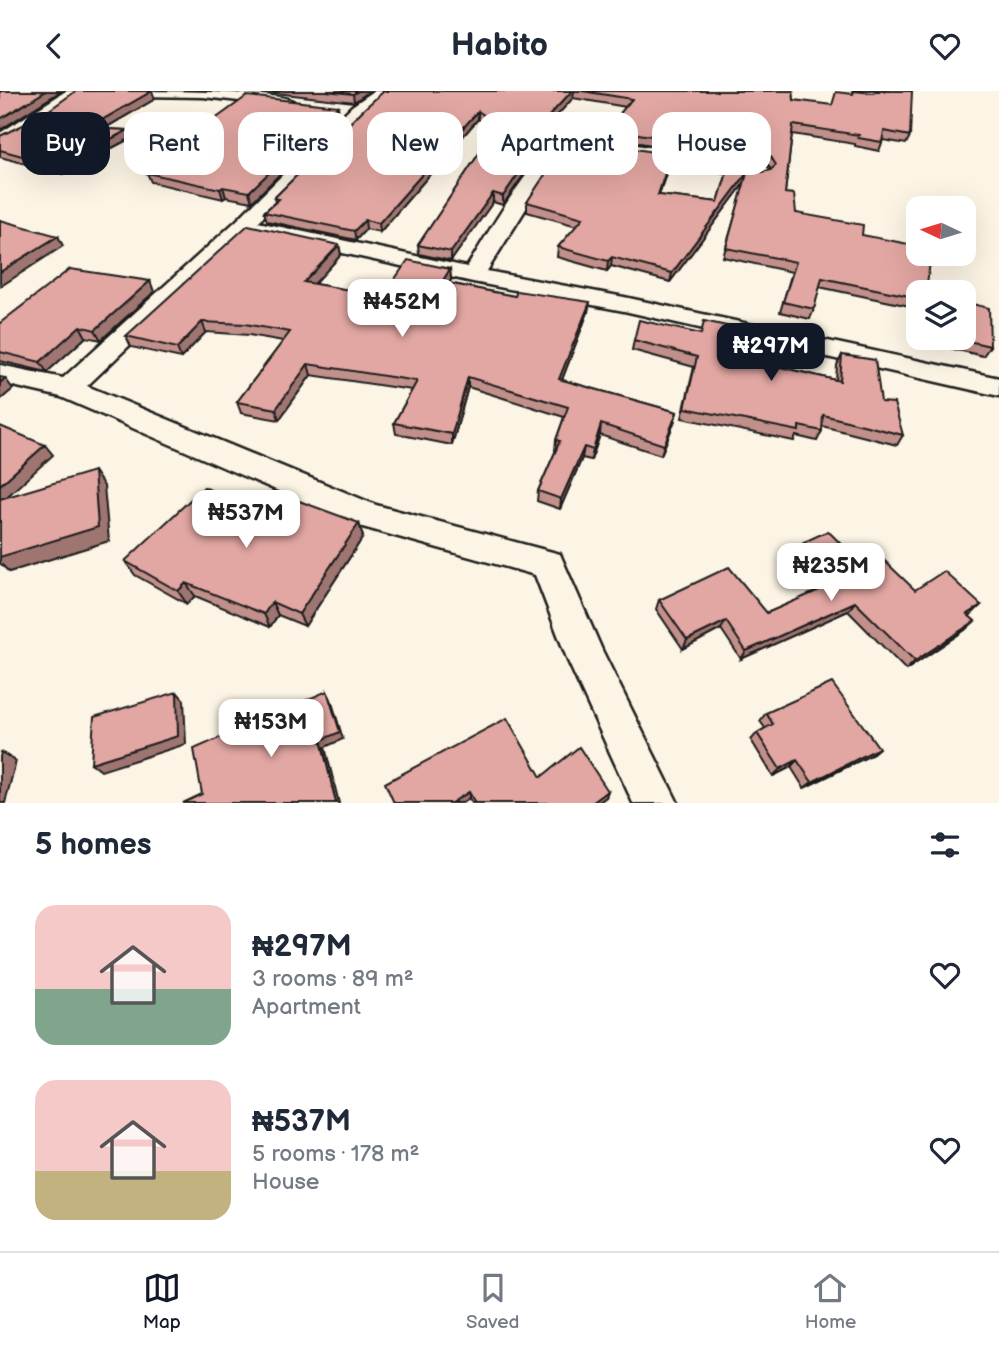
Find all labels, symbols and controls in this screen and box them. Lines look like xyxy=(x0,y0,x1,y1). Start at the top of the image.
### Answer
text: Habito xyxy=(451,26,548,65)
icon: back xyxy=(35,27,73,65)
icon: heart xyxy=(926,27,964,65)
chip: Buy xyxy=(21,112,110,175)
chip: Rent xyxy=(124,112,224,175)
chip: Filters xyxy=(238,112,353,175)
chip: New xyxy=(367,112,463,175)
chip: Apartment xyxy=(477,112,638,175)
chip: House xyxy=(652,112,771,175)
north arrow xyxy=(906,196,976,266)
map controls xyxy=(906,196,976,350)
pin: ₦452M xyxy=(353,279,451,339)
button: layers xyxy=(906,280,976,350)
text: ₦452M xyxy=(363,288,441,316)
pin: ₦297M xyxy=(722,323,820,383)
text: ₦297M xyxy=(733,332,809,360)
pin: ₦537M xyxy=(197,491,295,550)
text: ₦537M xyxy=(208,499,284,527)
pin: ₦235M xyxy=(782,543,880,603)
text: ₦235M xyxy=(793,552,869,580)
pin: ₦153M xyxy=(222,699,320,759)
text: ₦153M xyxy=(235,708,307,736)
icon: filters xyxy=(926,826,964,864)
text: 5 homes xyxy=(35,827,152,863)
text: ₦297M xyxy=(252,929,352,965)
icon: home xyxy=(91,933,175,1017)
icon: heart xyxy=(926,956,964,994)
text: 3 rooms · 89 m² xyxy=(252,965,414,993)
text: Apartment xyxy=(252,993,361,1021)
text: ₦537M xyxy=(252,1104,351,1140)
icon: home xyxy=(91,1108,175,1192)
icon: heart xyxy=(926,1131,964,1169)
text: 5 rooms · 178 m² xyxy=(252,1140,420,1168)
text: House xyxy=(252,1168,319,1196)
tab: Map xyxy=(143,1269,181,1334)
tab: Saved xyxy=(466,1269,519,1334)
tab: Home xyxy=(805,1269,856,1334)

